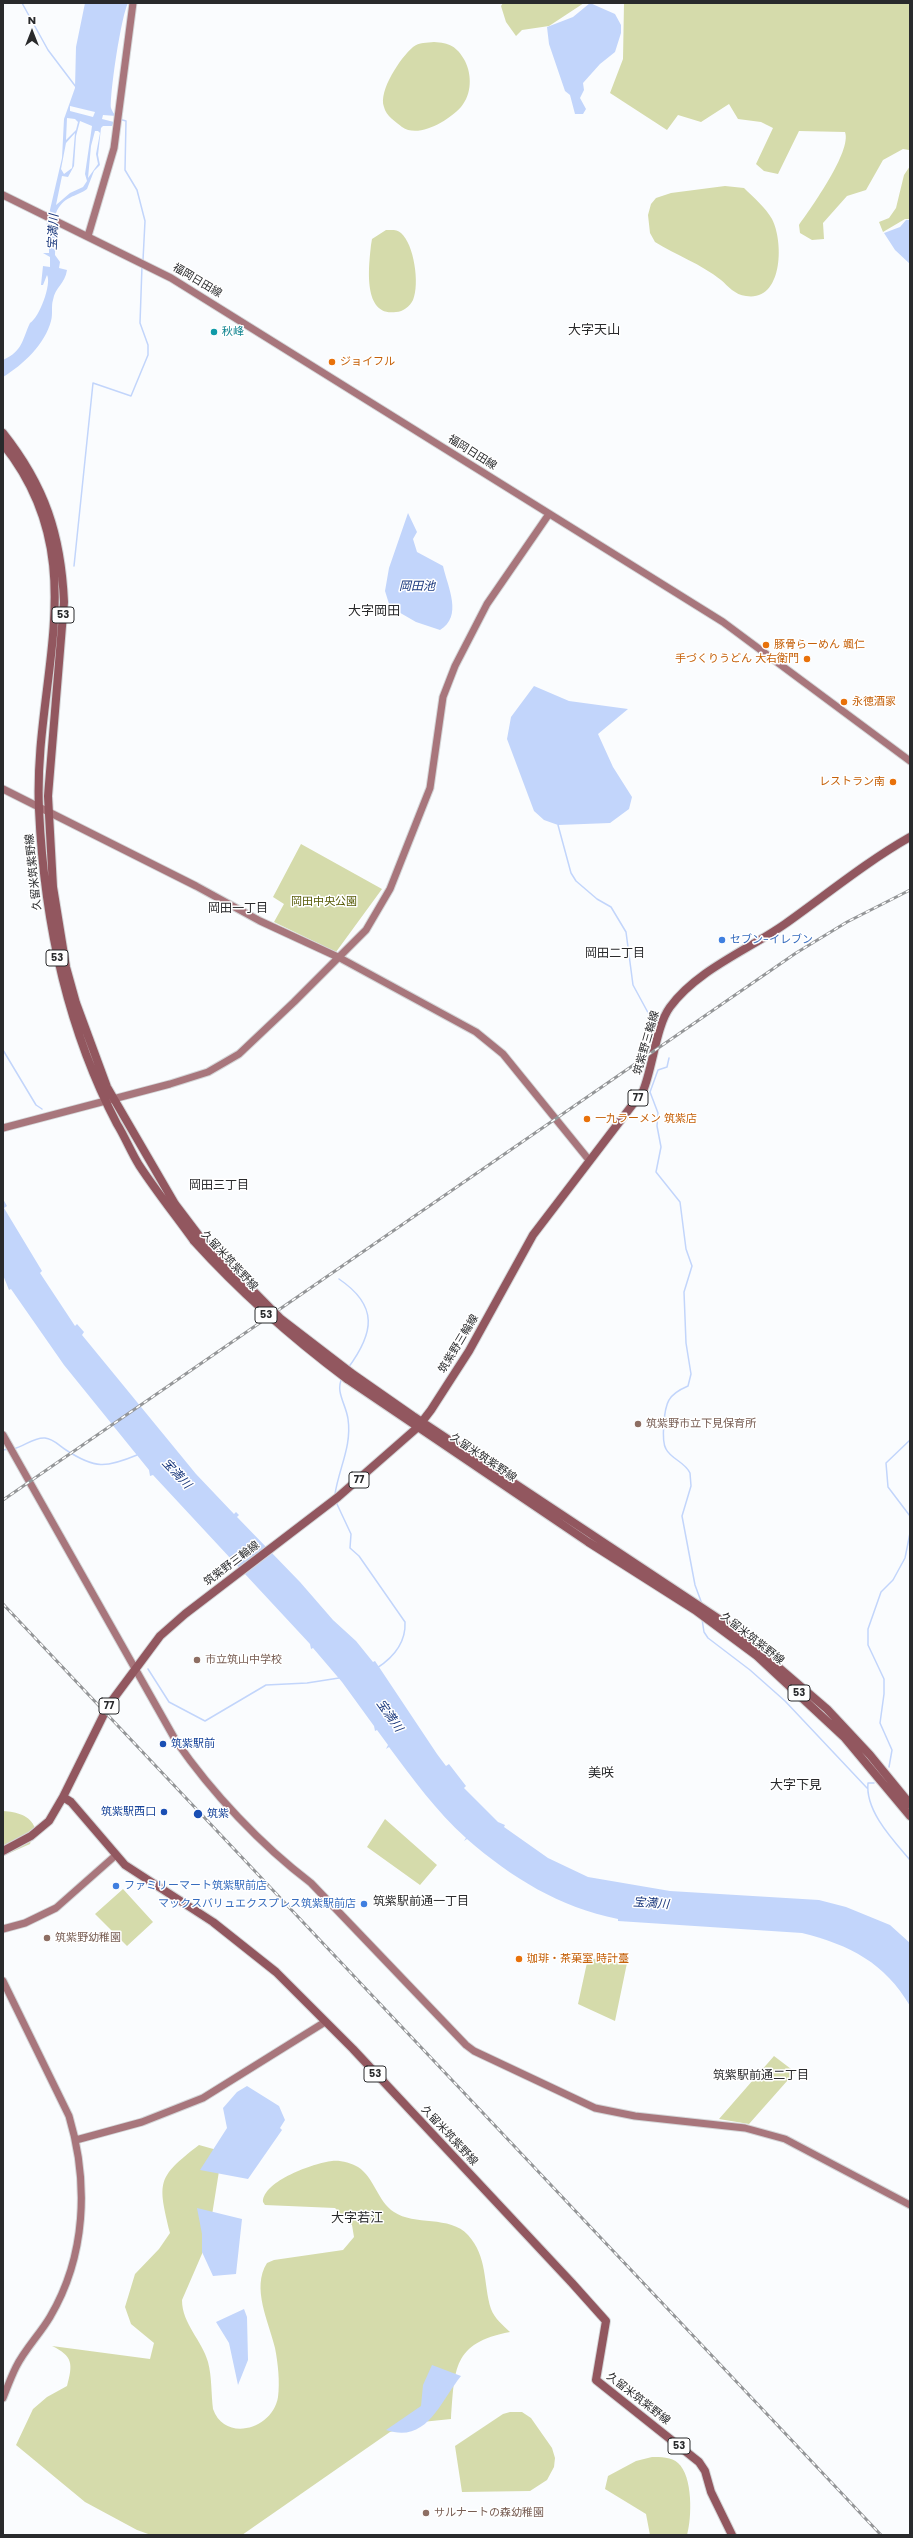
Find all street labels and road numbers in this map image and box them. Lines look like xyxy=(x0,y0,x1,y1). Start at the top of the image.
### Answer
street label: 福岡日田線 xyxy=(170,261,224,301)
street label: 福岡日田線 xyxy=(445,433,499,473)
road number: 53 xyxy=(52,607,74,623)
street label: 久留米筑紫野線 xyxy=(23,833,45,911)
road number: 53 xyxy=(46,950,68,966)
street label: 筑紫野三輪線 xyxy=(632,1009,662,1077)
road number: 77 xyxy=(628,1090,648,1106)
street label: 久留米筑紫野線 xyxy=(198,1228,260,1294)
road number: 53 xyxy=(255,1307,277,1323)
street label: 筑紫野三輪線 xyxy=(436,1312,482,1376)
street label: 久留米筑紫野線 xyxy=(447,1431,519,1485)
road number: 77 xyxy=(349,1472,369,1488)
street label: 筑紫野三輪線 xyxy=(202,1539,262,1589)
street label: 久留米筑紫野線 xyxy=(718,1610,786,1668)
road number: 53 xyxy=(788,1685,810,1701)
road number: 77 xyxy=(99,1698,119,1714)
road number: 53 xyxy=(364,2066,386,2082)
street label: 久留米筑紫野線 xyxy=(418,2103,480,2169)
street label: 久留米筑紫野線 xyxy=(604,2370,672,2428)
road number: 53 xyxy=(668,2438,690,2454)

